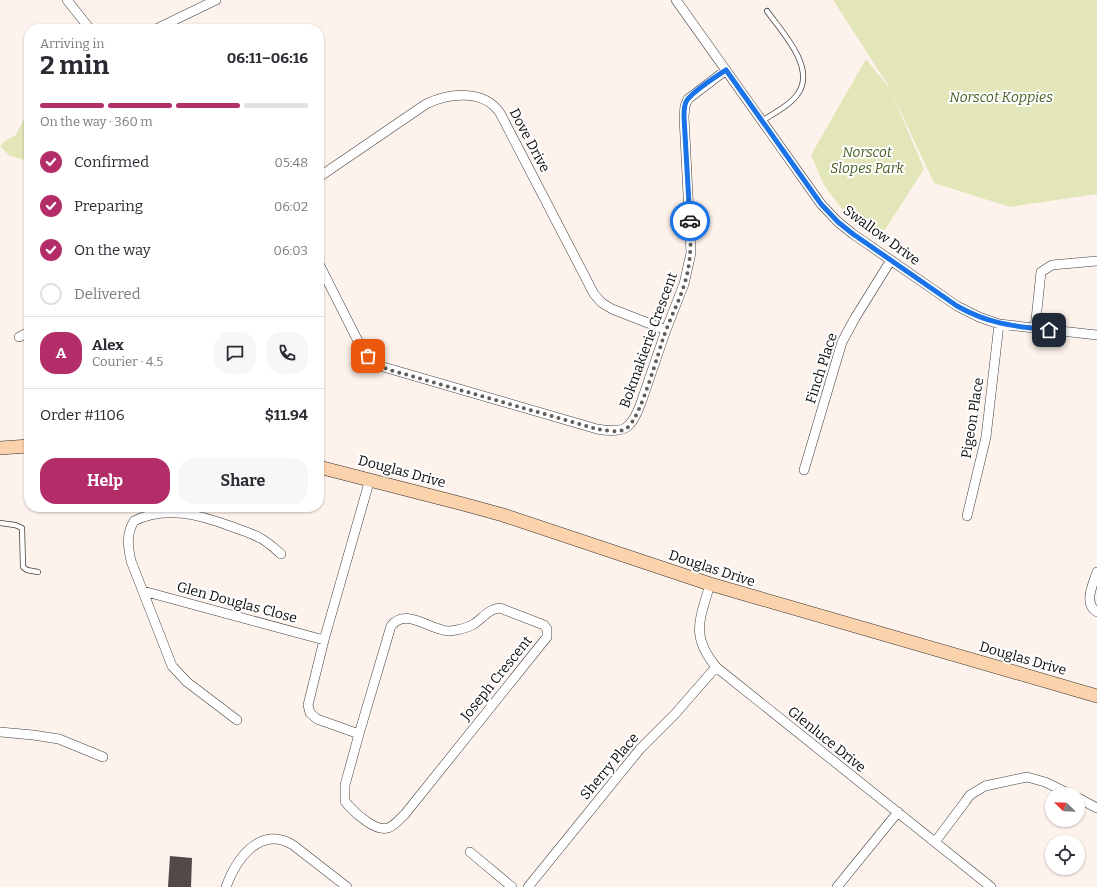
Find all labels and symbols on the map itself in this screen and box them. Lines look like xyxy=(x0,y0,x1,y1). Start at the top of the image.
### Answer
park label: Norscot Koppies xyxy=(949,89,1053,106)
street label: Dove Drive xyxy=(506,105,553,175)
park label: Norscot Slopes Park xyxy=(830,144,904,177)
courier xyxy=(670,201,710,241)
street label: Swallow Drive xyxy=(840,202,923,269)
street label: Bokmakierie Crescent xyxy=(616,270,681,410)
pin xyxy=(1032,313,1066,347)
street label: Finch Place xyxy=(802,331,841,406)
pin xyxy=(351,339,385,373)
street label: Pigeon Place xyxy=(958,376,987,460)
street label: Douglas Drive xyxy=(356,452,447,491)
street label: Douglas Drive xyxy=(666,547,757,590)
street label: Glen Douglas Close xyxy=(175,578,299,627)
street label: Joseph Crescent xyxy=(456,633,536,725)
street label: Douglas Drive xyxy=(977,638,1068,679)
street label: Glenluce Drive xyxy=(784,703,869,776)
street label: Sherry Place xyxy=(577,730,642,803)
north arrow xyxy=(1045,787,1085,827)

